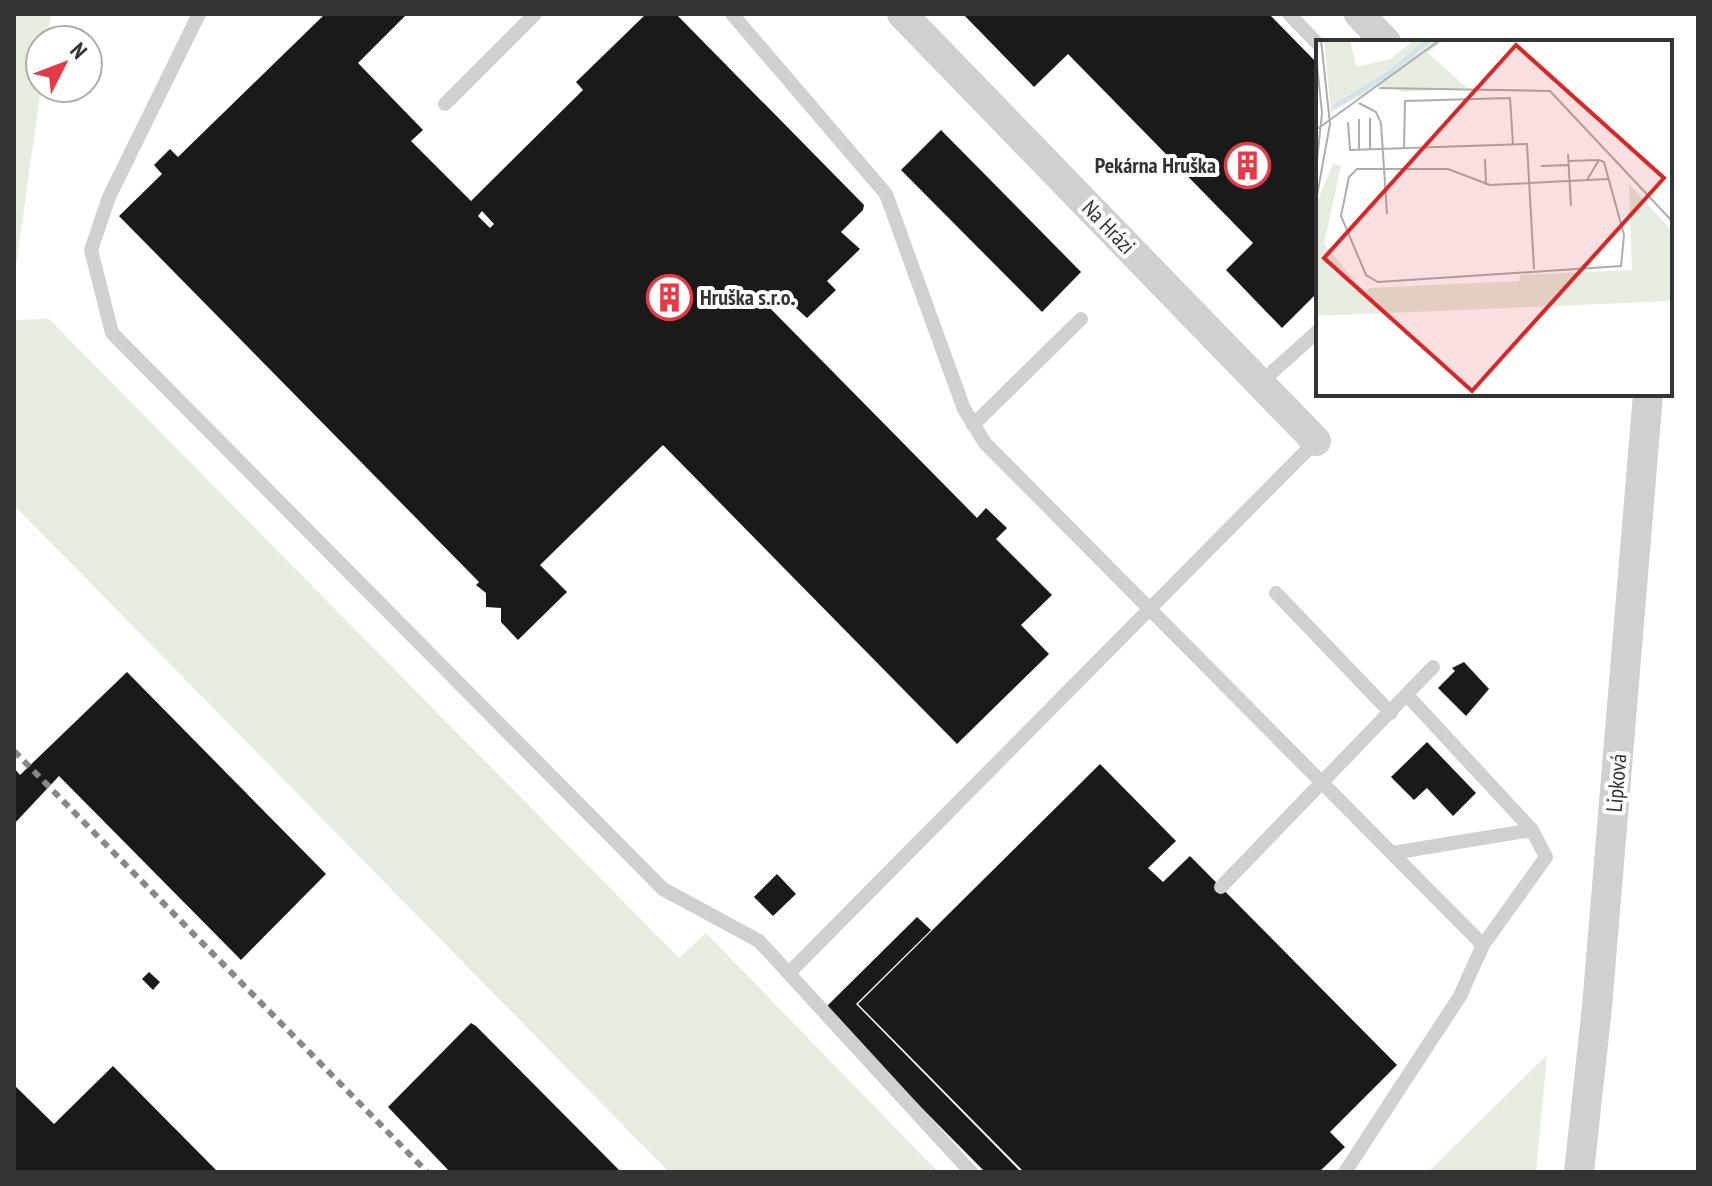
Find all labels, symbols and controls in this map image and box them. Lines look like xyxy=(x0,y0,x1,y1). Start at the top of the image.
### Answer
north arrow xyxy=(24,24,104,104)
text: N xyxy=(64,37,93,64)
inset map xyxy=(1316,40,1672,396)
building icon: Pekárna Hruška xyxy=(1223,141,1271,189)
place label: Pekárna Hruška xyxy=(1095,151,1216,179)
street label: Na Hrázi xyxy=(1076,194,1142,260)
building icon: Hruška s.r.o. xyxy=(645,273,693,321)
place label: Hruška s.r.o. xyxy=(700,283,795,311)
street label: Lipková xyxy=(1600,753,1632,813)

